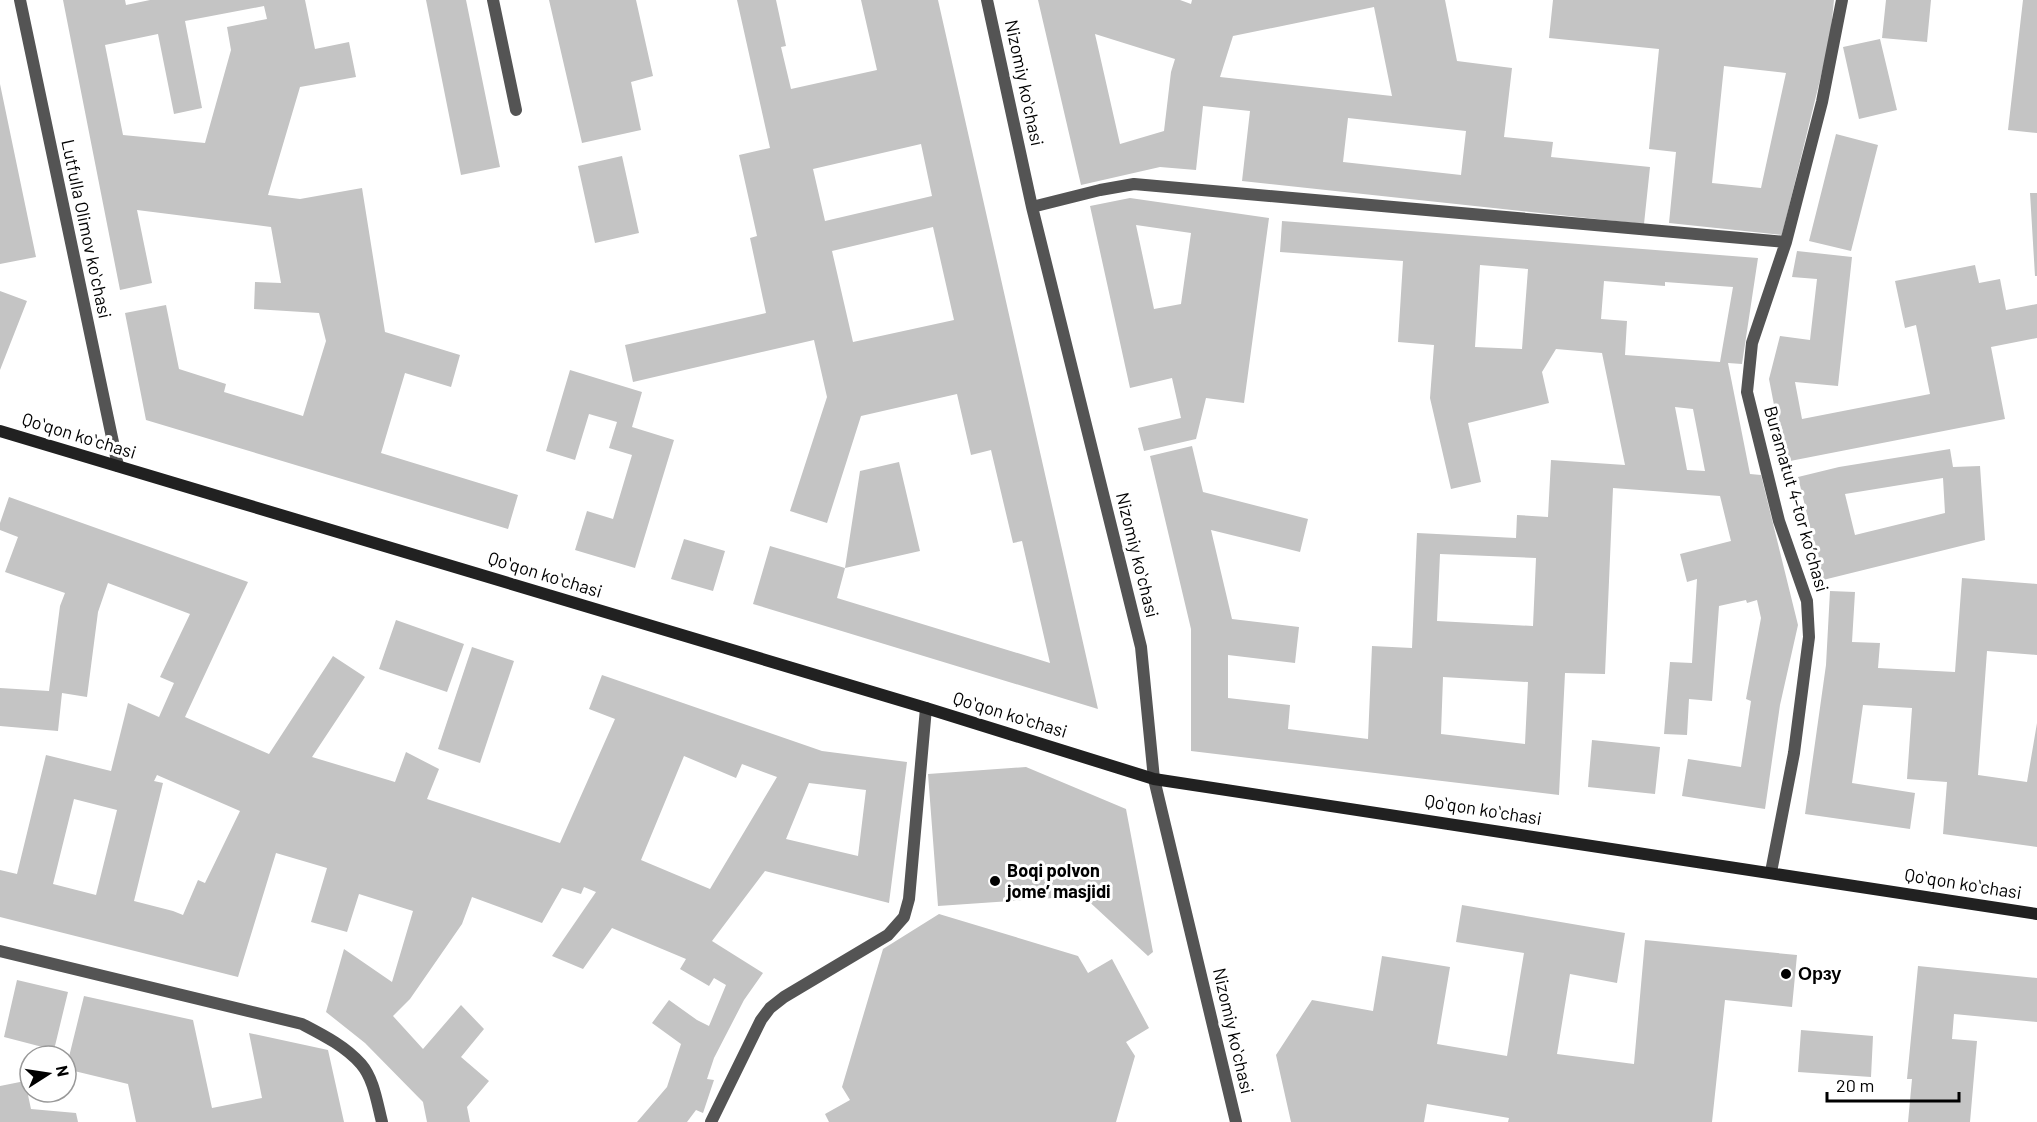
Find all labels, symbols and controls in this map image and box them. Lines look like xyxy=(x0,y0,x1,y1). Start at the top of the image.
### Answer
street label: Nizomiy koʻchasi xyxy=(1001,18,1049,148)
street label: Lutfulla Olimov koʻchasi xyxy=(57,137,117,320)
street label: Buramatut 4-tor koʼchasi xyxy=(1760,403,1834,594)
street label: Qoʻqon koʻchasi xyxy=(20,407,139,463)
street label: Nizomiy koʻchasi xyxy=(1112,490,1164,620)
street label: Qoʻqon koʻchasi xyxy=(486,546,605,602)
street label: Qoʻqon koʻchasi xyxy=(951,686,1070,742)
street label: Qoʻqon koʻchasi xyxy=(1423,789,1543,829)
place label: Boqi polvon jome’ masjidi xyxy=(1005,859,1111,902)
street label: Qoʻqon koʻchasi xyxy=(1903,863,2023,903)
marker: Boqi polvon jome’ masjidi xyxy=(988,874,1002,888)
place label: Орзу xyxy=(1798,962,1841,984)
street label: Nizomiy koʻchasi xyxy=(1209,966,1259,1096)
marker: Орзу xyxy=(1779,967,1793,981)
north arrow xyxy=(18,1044,78,1104)
text: N xyxy=(53,1064,74,1078)
scale bar xyxy=(1827,1065,1959,1103)
text: 20 m xyxy=(1836,1074,1874,1096)

